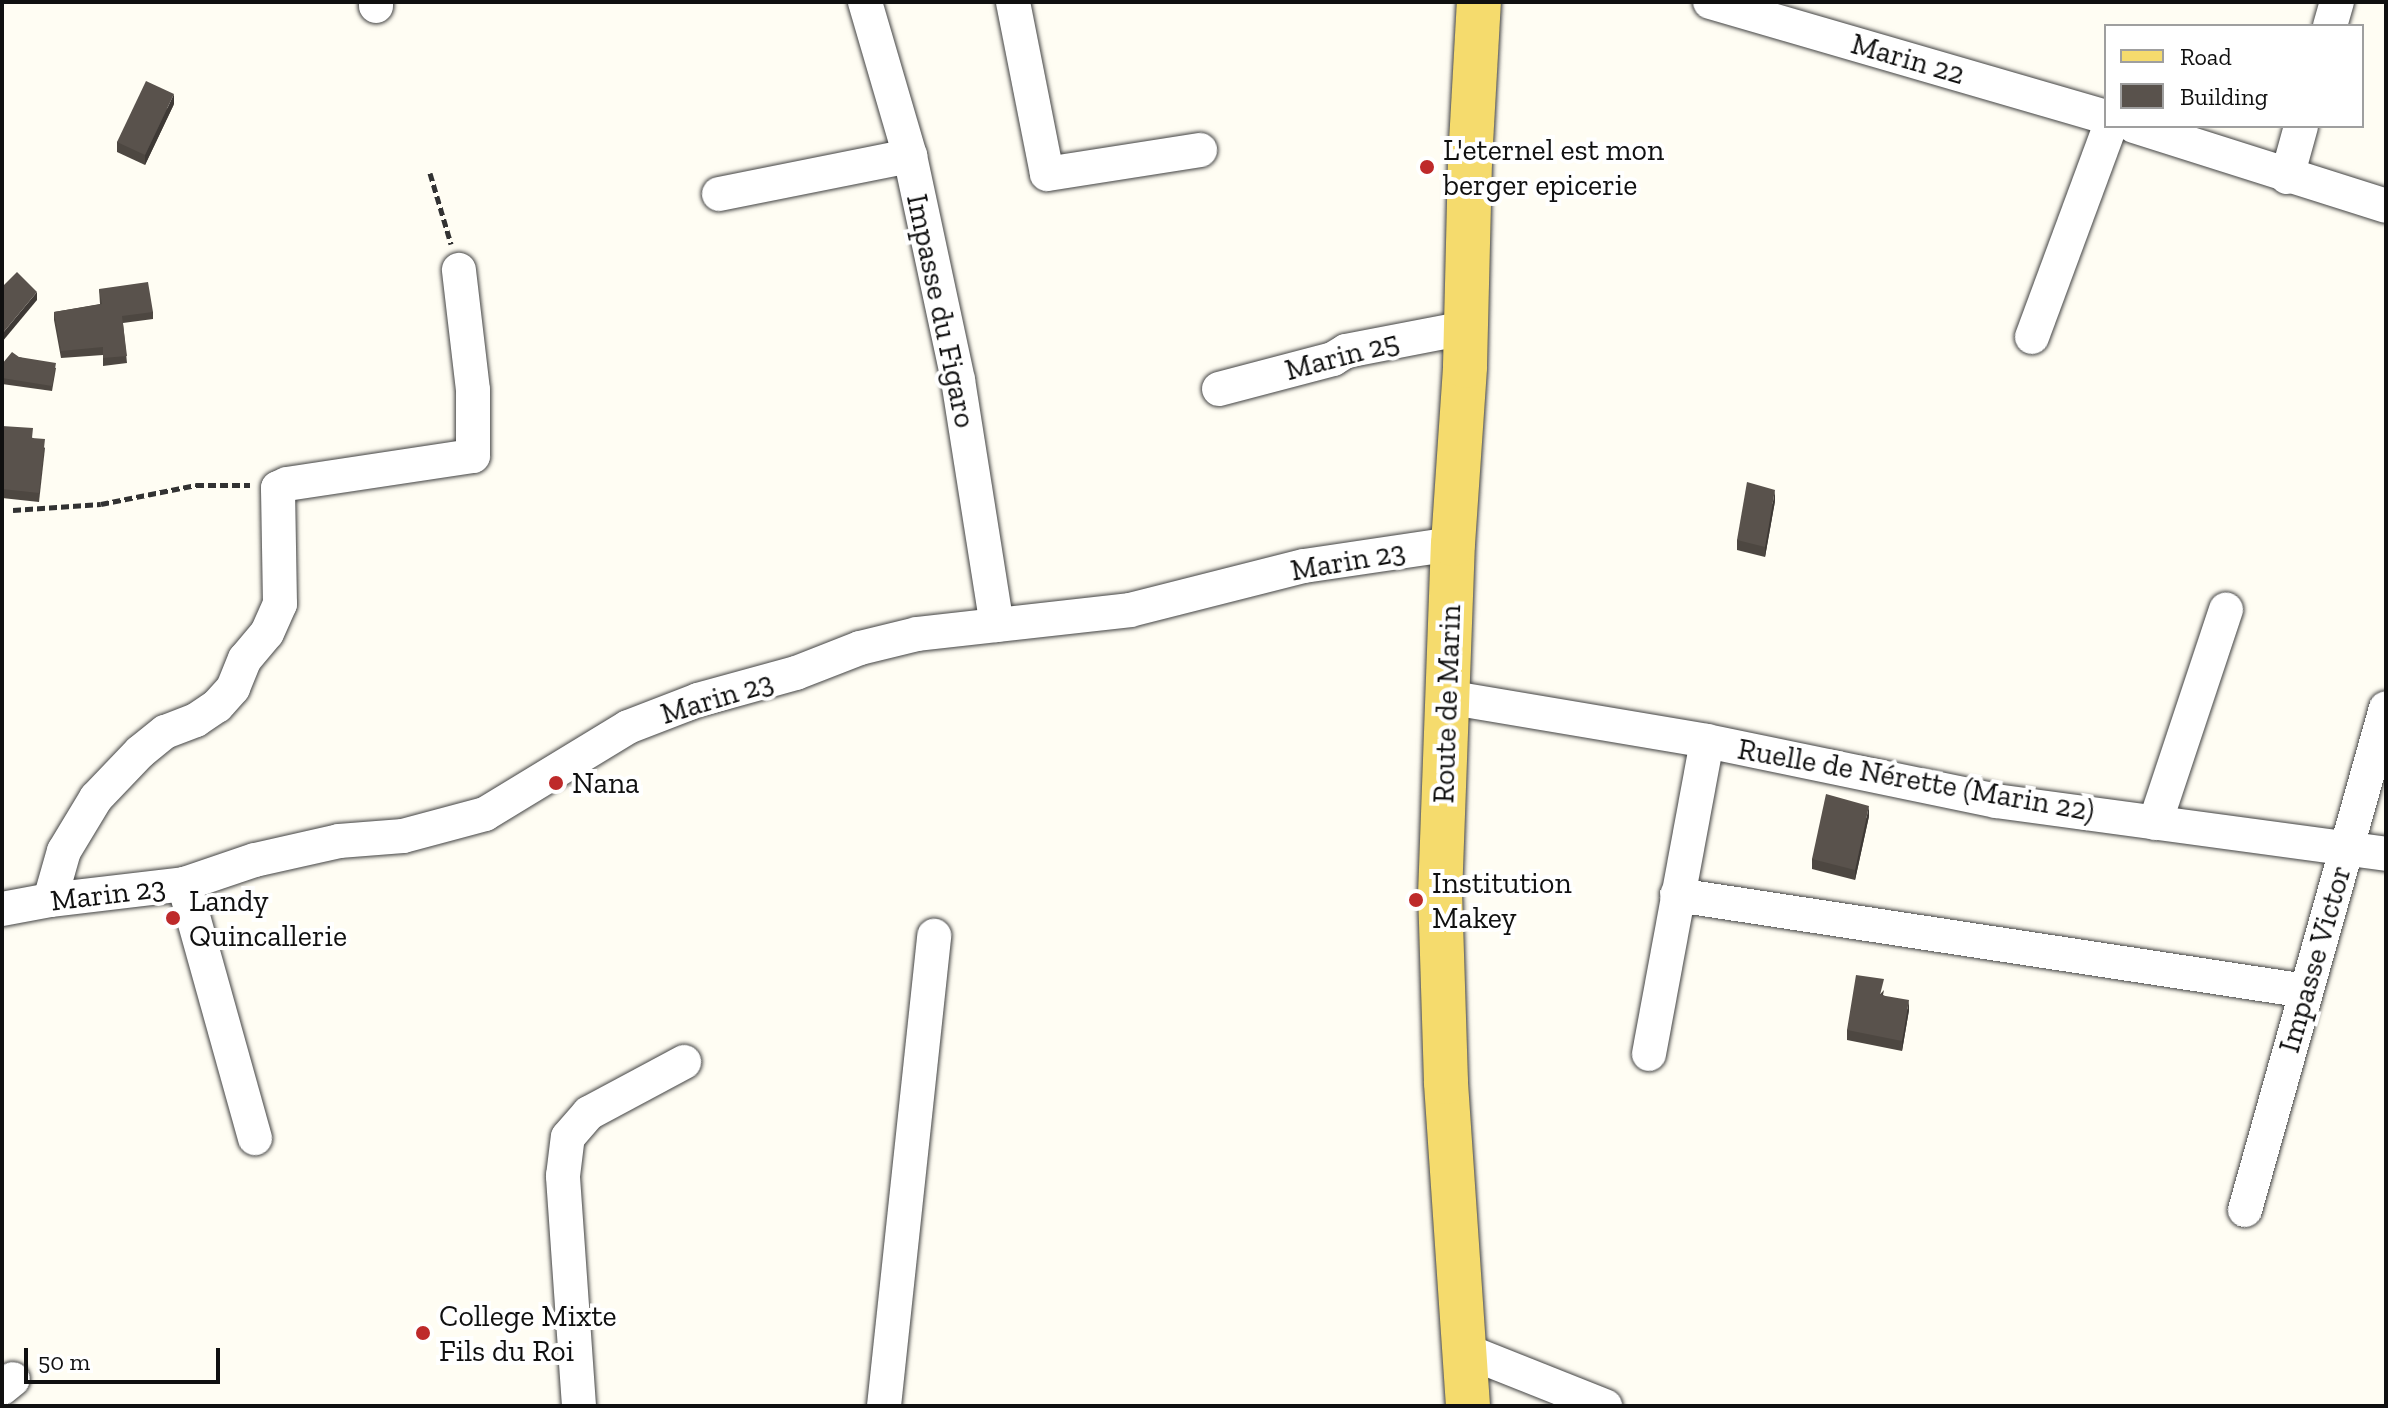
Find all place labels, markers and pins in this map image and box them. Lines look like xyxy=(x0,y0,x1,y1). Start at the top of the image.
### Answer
place label: L'eternel est mon berger epicerie xyxy=(1443,132,1664,202)
marker: L'eternel est mon berger epicerie xyxy=(1418,158,1436,176)
place label: Nana xyxy=(572,765,640,801)
marker: Nana xyxy=(547,774,565,792)
place label: Institution Makey xyxy=(1432,865,1572,936)
place label: Landy Quincallerie xyxy=(189,883,347,954)
marker: Institution Makey xyxy=(1407,891,1425,909)
marker: Landy Quincallerie xyxy=(164,909,182,927)
place label: College Mixte Fils du Roi xyxy=(439,1298,617,1368)
marker: College Mixte Fils du Roi xyxy=(414,1324,432,1342)

